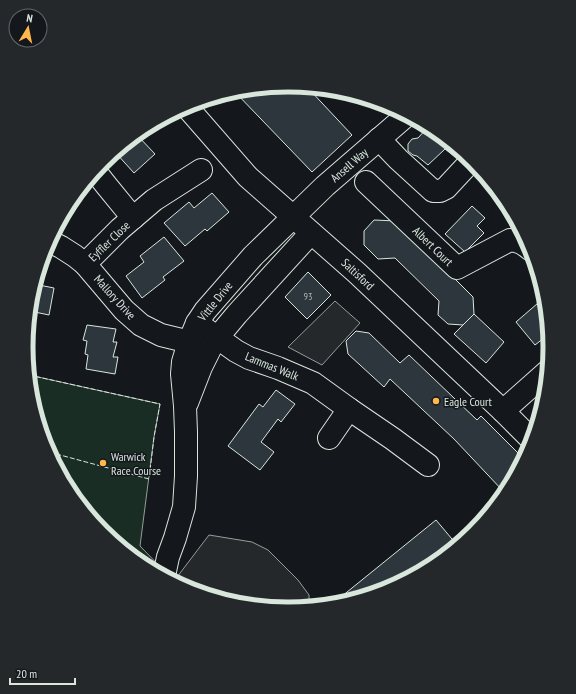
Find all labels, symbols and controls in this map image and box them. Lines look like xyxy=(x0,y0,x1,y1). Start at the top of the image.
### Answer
north arrow xyxy=(8,8,48,48)
text: N xyxy=(26,11,34,26)
street label: Ansell Way xyxy=(327,144,371,185)
street label: Eyffler Close xyxy=(85,218,133,264)
street label: Albert Court xyxy=(410,223,457,269)
street label: Saltisford xyxy=(338,255,378,293)
street label: Mallory Drive xyxy=(91,272,139,322)
street label: Vittle Drive xyxy=(194,278,236,325)
house number: 93 xyxy=(304,290,313,303)
street label: Lammas Walk xyxy=(243,348,301,384)
place label: Eagle Court xyxy=(444,394,493,409)
marker: Eagle Court xyxy=(431,396,441,406)
place label: Warwick Race Course xyxy=(111,449,161,478)
marker: Warwick Race Course xyxy=(98,458,108,468)
scale bar xyxy=(10,660,75,686)
text: 20 m xyxy=(16,666,37,681)

